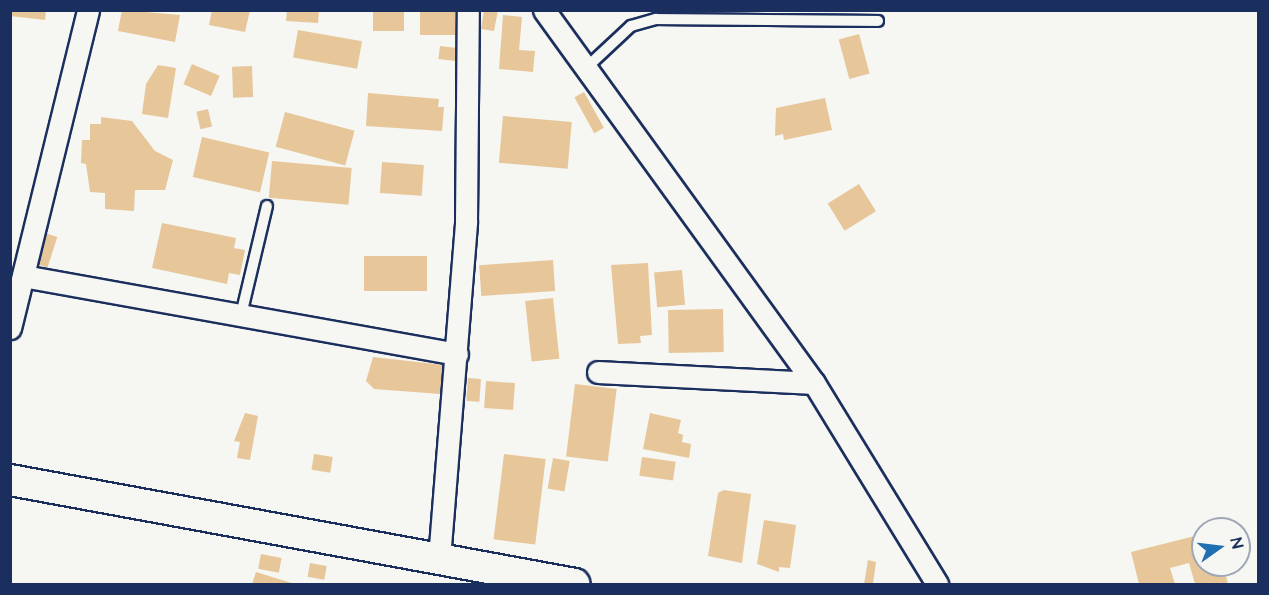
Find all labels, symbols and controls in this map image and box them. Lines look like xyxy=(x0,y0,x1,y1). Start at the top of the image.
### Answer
north arrow xyxy=(1191,517,1251,577)
text: N xyxy=(1225,536,1248,551)

